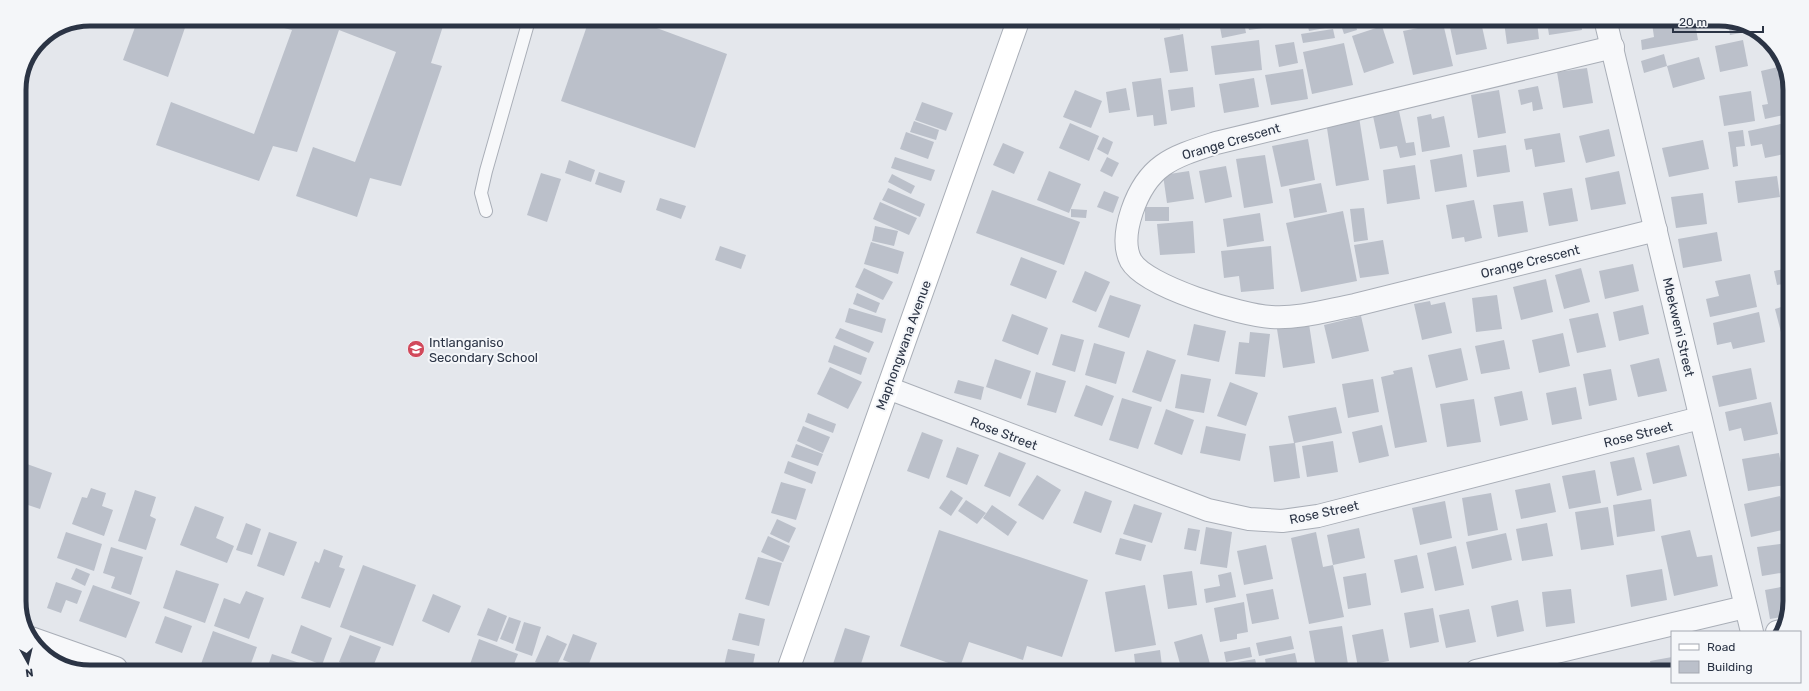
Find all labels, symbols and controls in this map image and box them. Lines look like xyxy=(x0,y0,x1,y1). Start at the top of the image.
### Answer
scale bar xyxy=(1673,8,1763,34)
text: 20 m xyxy=(1679,15,1707,29)
street label: Orange Crescent xyxy=(1180,120,1282,164)
street label: Orange Crescent xyxy=(1479,242,1581,282)
street label: Mbekweni Street xyxy=(1660,276,1697,378)
street label: Maphongwana Avenue xyxy=(873,278,935,412)
place label: Intlanganiso Secondary School xyxy=(429,335,538,365)
school or university icon: Intlanganiso Secondary School xyxy=(406,339,426,359)
street label: Rose Street xyxy=(968,414,1039,453)
street label: Rose Street xyxy=(1602,419,1674,450)
street label: Rose Street xyxy=(1288,498,1360,527)
legend xyxy=(1671,631,1801,683)
text: Road xyxy=(1707,640,1735,654)
north arrow xyxy=(8,643,48,683)
text: Building xyxy=(1707,660,1753,674)
text: N xyxy=(24,665,34,679)

